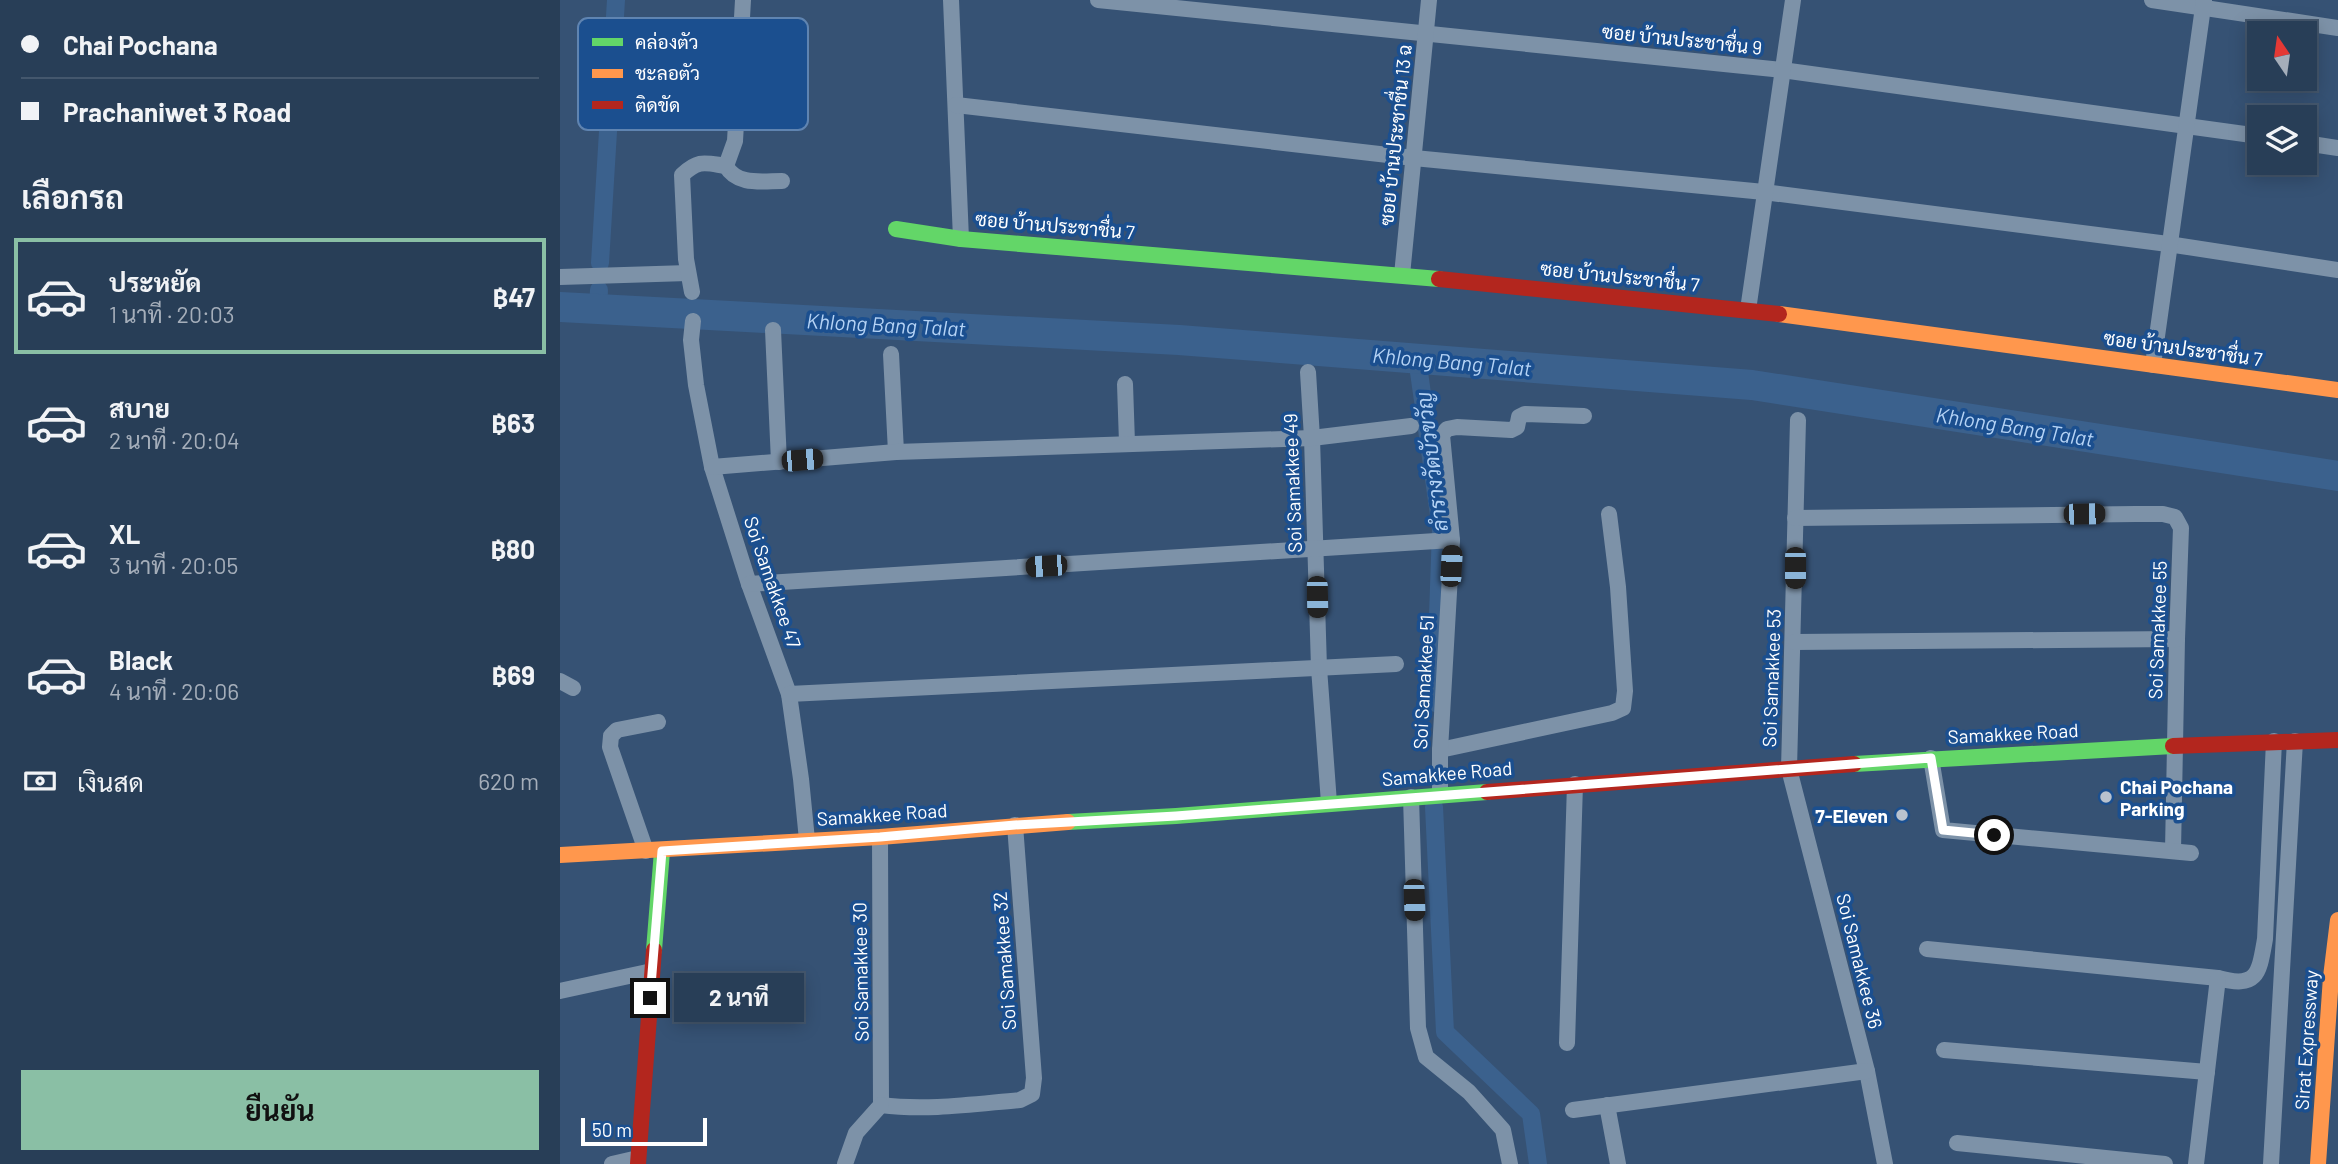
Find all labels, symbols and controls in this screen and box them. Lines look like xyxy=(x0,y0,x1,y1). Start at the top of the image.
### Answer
street label: ซอย บ้านประชาชื่น 9 xyxy=(1601,14,1764,59)
legend xyxy=(578,18,808,130)
north arrow xyxy=(2247,21,2317,91)
map controls xyxy=(2247,21,2317,175)
text: Chai Pochana xyxy=(63,29,218,60)
text: คล่องตัว xyxy=(635,30,699,53)
street label: ซอย บ้านประชาชื่น 13 ฉ xyxy=(1369,43,1416,227)
text: ชะลอตัว xyxy=(635,61,700,84)
text: ติดขัด xyxy=(635,93,680,116)
text: Prachaniwet 3 Road xyxy=(63,96,291,127)
button: layers xyxy=(2247,105,2317,175)
text: เลือกรถ xyxy=(21,177,124,215)
street label: ซอย บ้านประชาชื่น 7 xyxy=(974,202,1136,243)
street label: ซอย บ้านประชาชื่น 7 xyxy=(1539,251,1701,296)
icon: car xyxy=(25,265,88,328)
text: ประหยัด xyxy=(109,266,202,297)
text: ฿47 xyxy=(493,281,535,312)
text: 1 นาที · 20:03 xyxy=(109,300,235,328)
water label: Khlong Bang Talat xyxy=(806,307,967,341)
street label: ซอย บ้านประชาชื่น 7 xyxy=(2102,321,2265,371)
water label: Khlong Bang Talat xyxy=(1372,342,1533,380)
water label: ลำรางวัดบัวขวัญ xyxy=(1410,390,1453,533)
icon: car xyxy=(25,391,88,454)
text: สบาย xyxy=(109,392,170,423)
water label: Khlong Bang Talat xyxy=(1934,401,2096,451)
text: ฿63 xyxy=(491,407,535,438)
street label: Soi Samakkee 49 xyxy=(1278,413,1306,553)
text: 2 นาที · 20:04 xyxy=(109,426,240,454)
car xyxy=(781,448,824,472)
car xyxy=(2063,503,2106,525)
street label: Soi Samakkee 47 xyxy=(740,513,806,651)
icon: car xyxy=(25,517,88,580)
text: XL xyxy=(109,518,140,549)
text: ฿80 xyxy=(490,533,535,564)
car xyxy=(1440,544,1463,588)
car xyxy=(1785,547,1806,589)
text: 3 นาที · 20:05 xyxy=(109,551,238,579)
car xyxy=(1025,554,1068,578)
street label: Soi Samakkee 55 xyxy=(2143,560,2171,700)
car xyxy=(1307,576,1328,618)
street label: Soi Samakkee 53 xyxy=(1757,608,1785,748)
street label: Soi Samakkee 51 xyxy=(1408,614,1438,750)
icon: car xyxy=(25,643,88,706)
text: Black xyxy=(109,644,173,675)
text: ฿69 xyxy=(492,659,535,690)
text: 4 นาที · 20:06 xyxy=(109,677,239,705)
street label: Samakkee Road xyxy=(1947,718,2079,748)
street label: Samakkee Road xyxy=(1381,756,1513,790)
icon: cash xyxy=(21,762,59,800)
text: เงินสด xyxy=(77,766,144,797)
text: 620 m xyxy=(478,767,539,795)
place label: Chai Pochana Parking xyxy=(2120,775,2233,820)
marker: Chai Pochana Parking xyxy=(2098,789,2114,805)
street label: Samakkee Road xyxy=(816,798,948,830)
place label: 7-Eleven xyxy=(1815,804,1888,827)
marker: 7-Eleven xyxy=(1894,807,1910,823)
route start xyxy=(1978,819,2010,851)
car xyxy=(1403,879,1426,921)
street label: Soi Samakkee 32 xyxy=(988,891,1020,1031)
street label: Soi Samakkee 36 xyxy=(1832,891,1888,1031)
street label: Soi Samakkee 30 xyxy=(847,902,873,1042)
street label: Sirat Expressway xyxy=(2290,969,2322,1111)
callout: 2 นาที xyxy=(674,974,804,1023)
route end xyxy=(634,982,666,1014)
text: 2 นาที xyxy=(709,983,769,1011)
button: ยืนยัน xyxy=(21,1070,539,1150)
scale bar xyxy=(581,1115,707,1147)
text: 50 m xyxy=(592,1118,632,1141)

